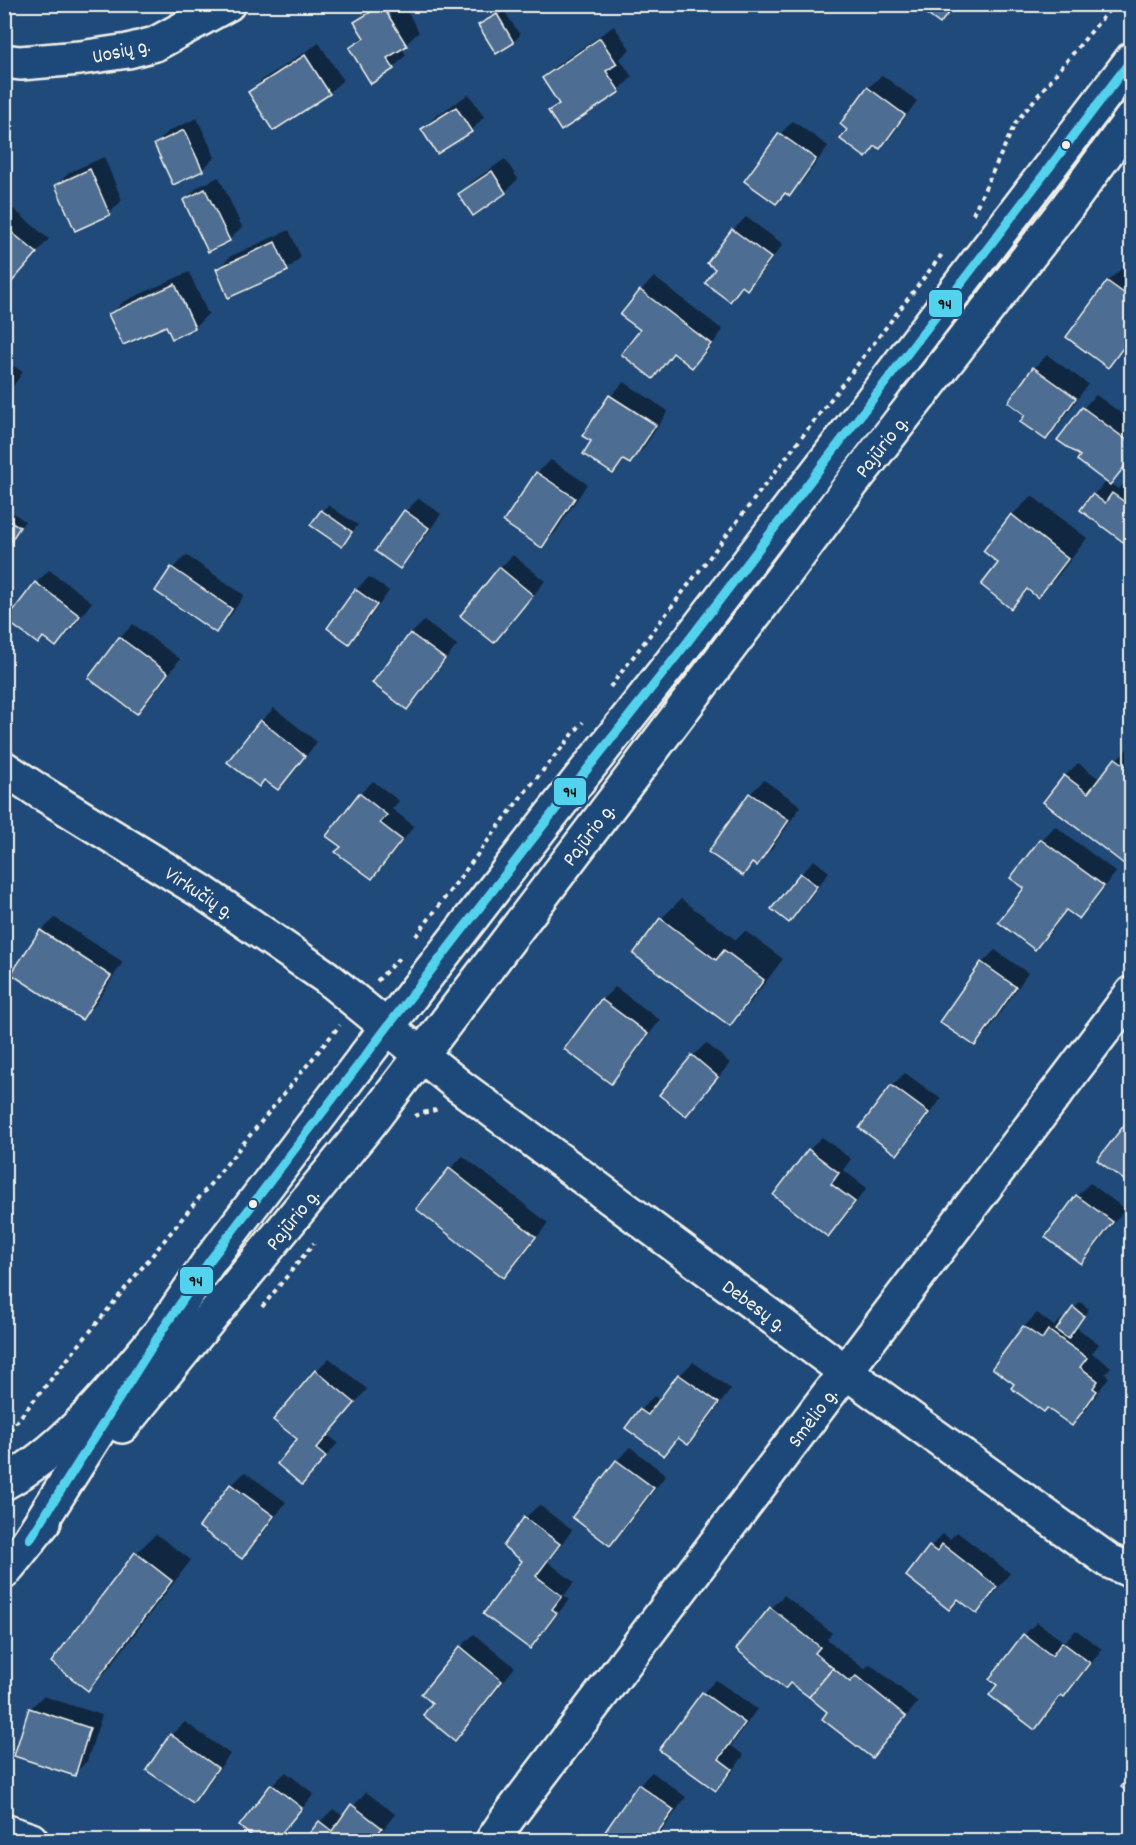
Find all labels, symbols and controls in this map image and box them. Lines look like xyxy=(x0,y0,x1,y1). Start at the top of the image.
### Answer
street label: Uosių g. xyxy=(90,32,153,74)
unlabelled marker xyxy=(1060,139,1072,151)
line badge: 94 xyxy=(928,289,963,318)
text: 94 xyxy=(938,294,952,317)
street label: Pajūrio g. xyxy=(849,410,917,486)
line badge: 94 xyxy=(553,777,587,806)
text: 94 xyxy=(563,782,577,805)
street label: Pajūrio g. xyxy=(557,798,624,874)
street label: Virkučių g. xyxy=(157,861,239,928)
street label: Pajūrio g. xyxy=(260,1183,329,1258)
unlabelled marker xyxy=(247,1198,259,1210)
line badge: 94 xyxy=(179,1266,214,1295)
text: 94 xyxy=(189,1271,203,1294)
street label: Debesų g. xyxy=(715,1274,792,1341)
street label: Smėlio g. xyxy=(782,1382,847,1455)

